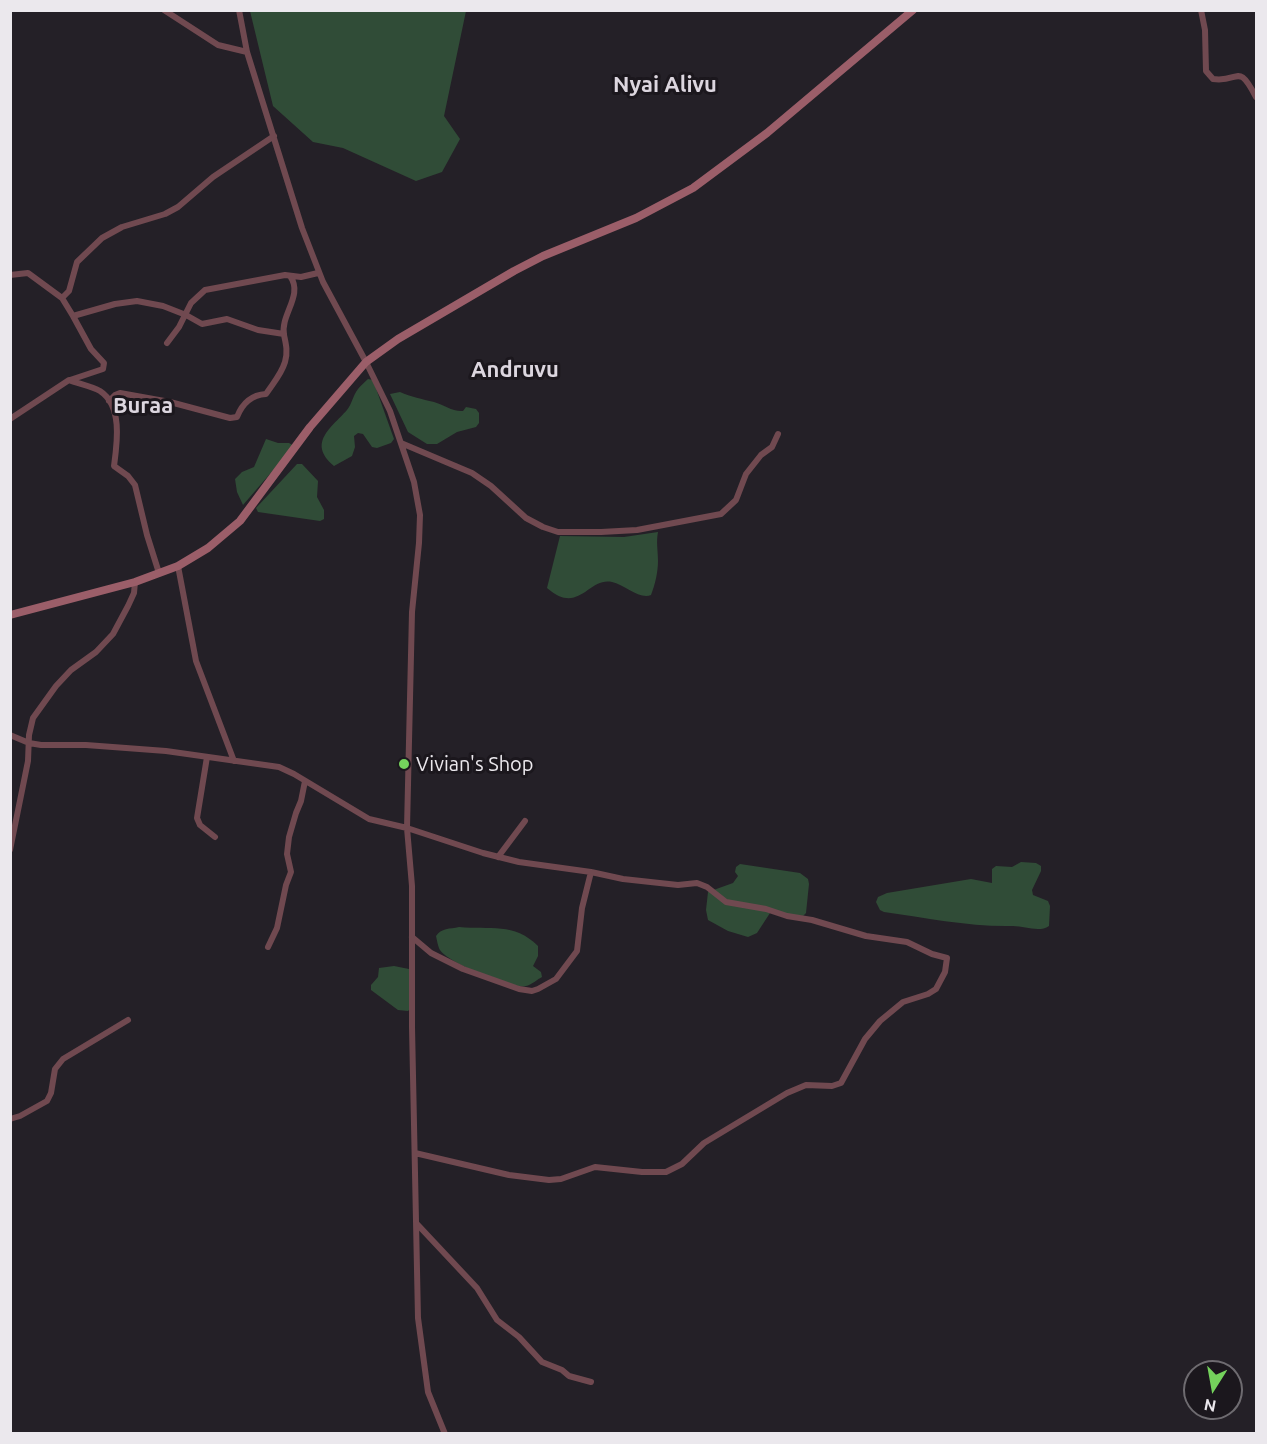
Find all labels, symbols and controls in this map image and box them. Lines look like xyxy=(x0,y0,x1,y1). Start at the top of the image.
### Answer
district label: Nyai Alivu xyxy=(613,72,717,98)
district label: Andruvu xyxy=(471,357,559,383)
district label: Buraa xyxy=(113,393,173,419)
place label: Vivian's Shop xyxy=(416,752,533,776)
marker: Vivian's Shop xyxy=(397,757,411,771)
north arrow xyxy=(1183,1360,1243,1420)
text: N xyxy=(1202,1396,1218,1416)

